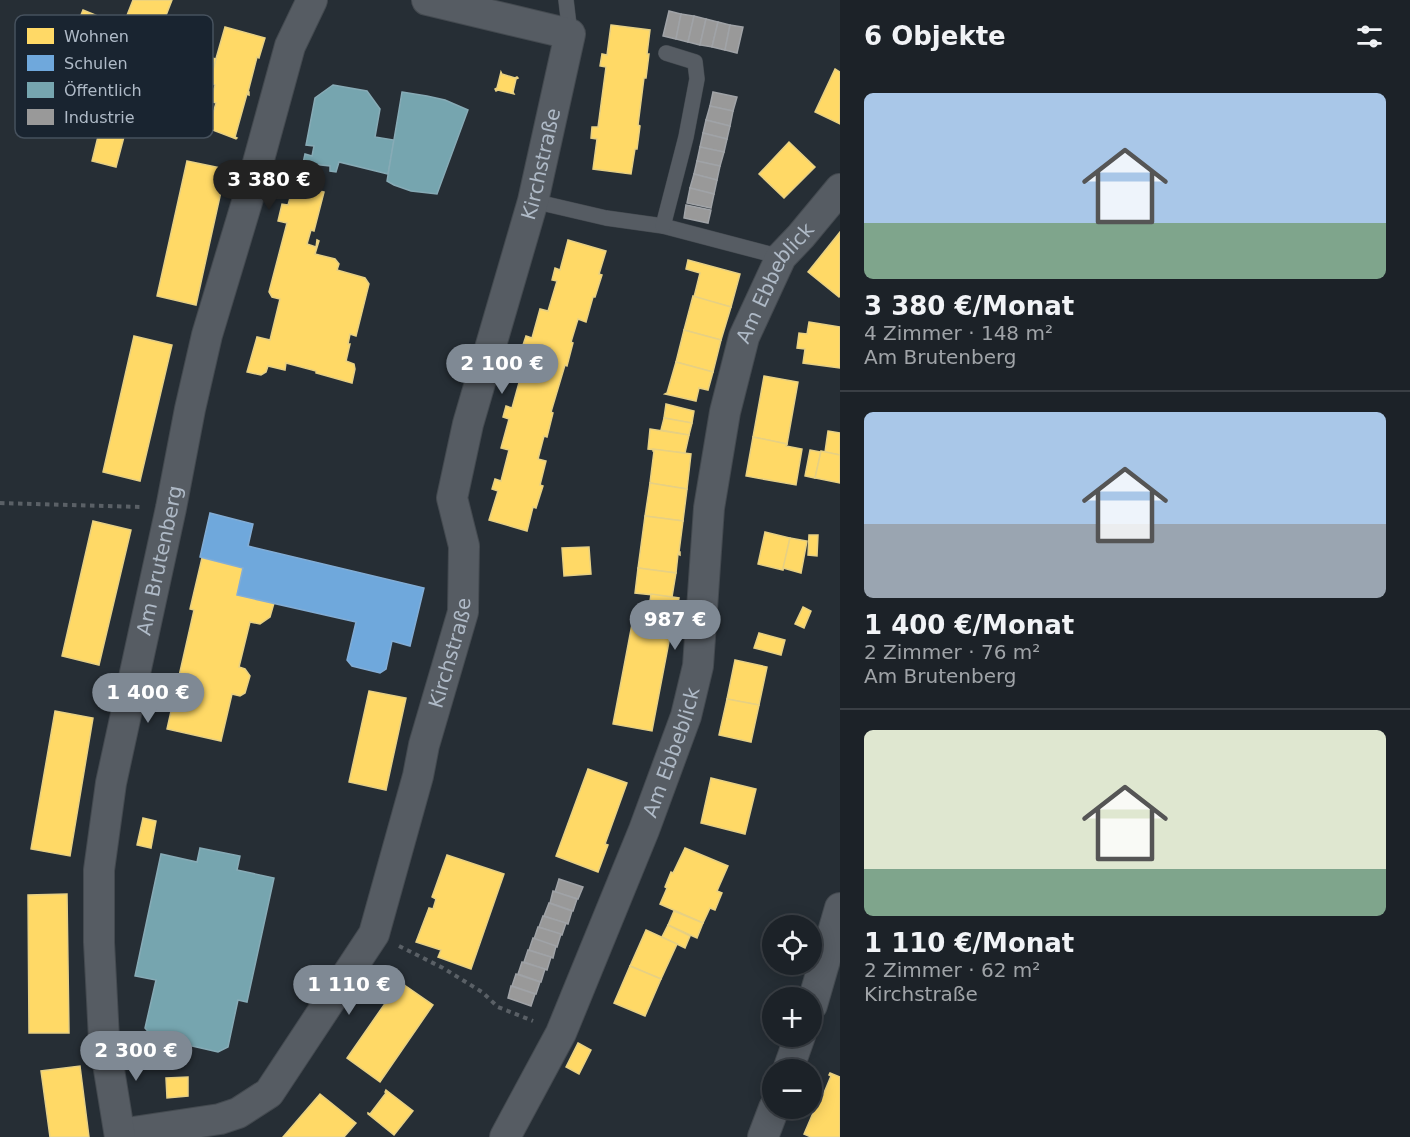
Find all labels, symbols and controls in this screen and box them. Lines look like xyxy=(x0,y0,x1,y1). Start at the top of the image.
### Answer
legend xyxy=(15,15,213,138)
icon: filters xyxy=(1353,20,1386,53)
text: 6 Objekte xyxy=(864,21,1006,51)
text: Wohnen xyxy=(64,27,129,46)
text: Schulen xyxy=(64,54,128,73)
text: Öffentlich xyxy=(64,81,142,100)
street label: Kirchstraße xyxy=(516,106,565,223)
text: Industrie xyxy=(64,108,135,127)
icon: home xyxy=(1071,132,1179,240)
pin: 3 380 € xyxy=(214,160,324,211)
text: 3 380 € xyxy=(227,167,311,191)
street label: Am Ebbeblick xyxy=(731,218,819,347)
text: 3 380 €/Monat xyxy=(864,291,1074,321)
text: 4 Zimmer · 148 m² xyxy=(864,321,1053,345)
pin: 2 100 € xyxy=(447,344,557,395)
text: Am Brutenberg xyxy=(864,345,1017,369)
text: 2 100 € xyxy=(460,351,544,375)
icon: home xyxy=(1071,451,1179,559)
street label: Am Brutenberg xyxy=(132,484,187,638)
street label: Kirchstraße xyxy=(423,598,475,711)
pin: 987 € xyxy=(633,600,717,651)
text: 987 € xyxy=(644,607,706,631)
text: 1 400 €/Monat xyxy=(864,610,1074,640)
text: 2 Zimmer · 76 m² xyxy=(864,640,1040,664)
text: Am Brutenberg xyxy=(864,664,1017,688)
pin: 1 400 € xyxy=(93,673,203,724)
text: 1 400 € xyxy=(106,680,190,704)
street label: Am Ebbeblick xyxy=(638,684,705,821)
icon: home xyxy=(1071,769,1179,877)
map controls xyxy=(762,915,822,1119)
button: locate xyxy=(762,915,822,975)
text: 1 110 €/Monat xyxy=(864,928,1074,958)
text: 2 Zimmer · 62 m² xyxy=(864,958,1040,982)
pin: 1 110 € xyxy=(294,965,404,1016)
text: 1 110 € xyxy=(307,972,391,996)
text: Kirchstraße xyxy=(864,982,978,1006)
button: + xyxy=(762,987,822,1047)
pin: 2 300 € xyxy=(81,1031,191,1082)
text: 2 300 € xyxy=(94,1038,178,1062)
button: − xyxy=(762,1059,822,1119)

